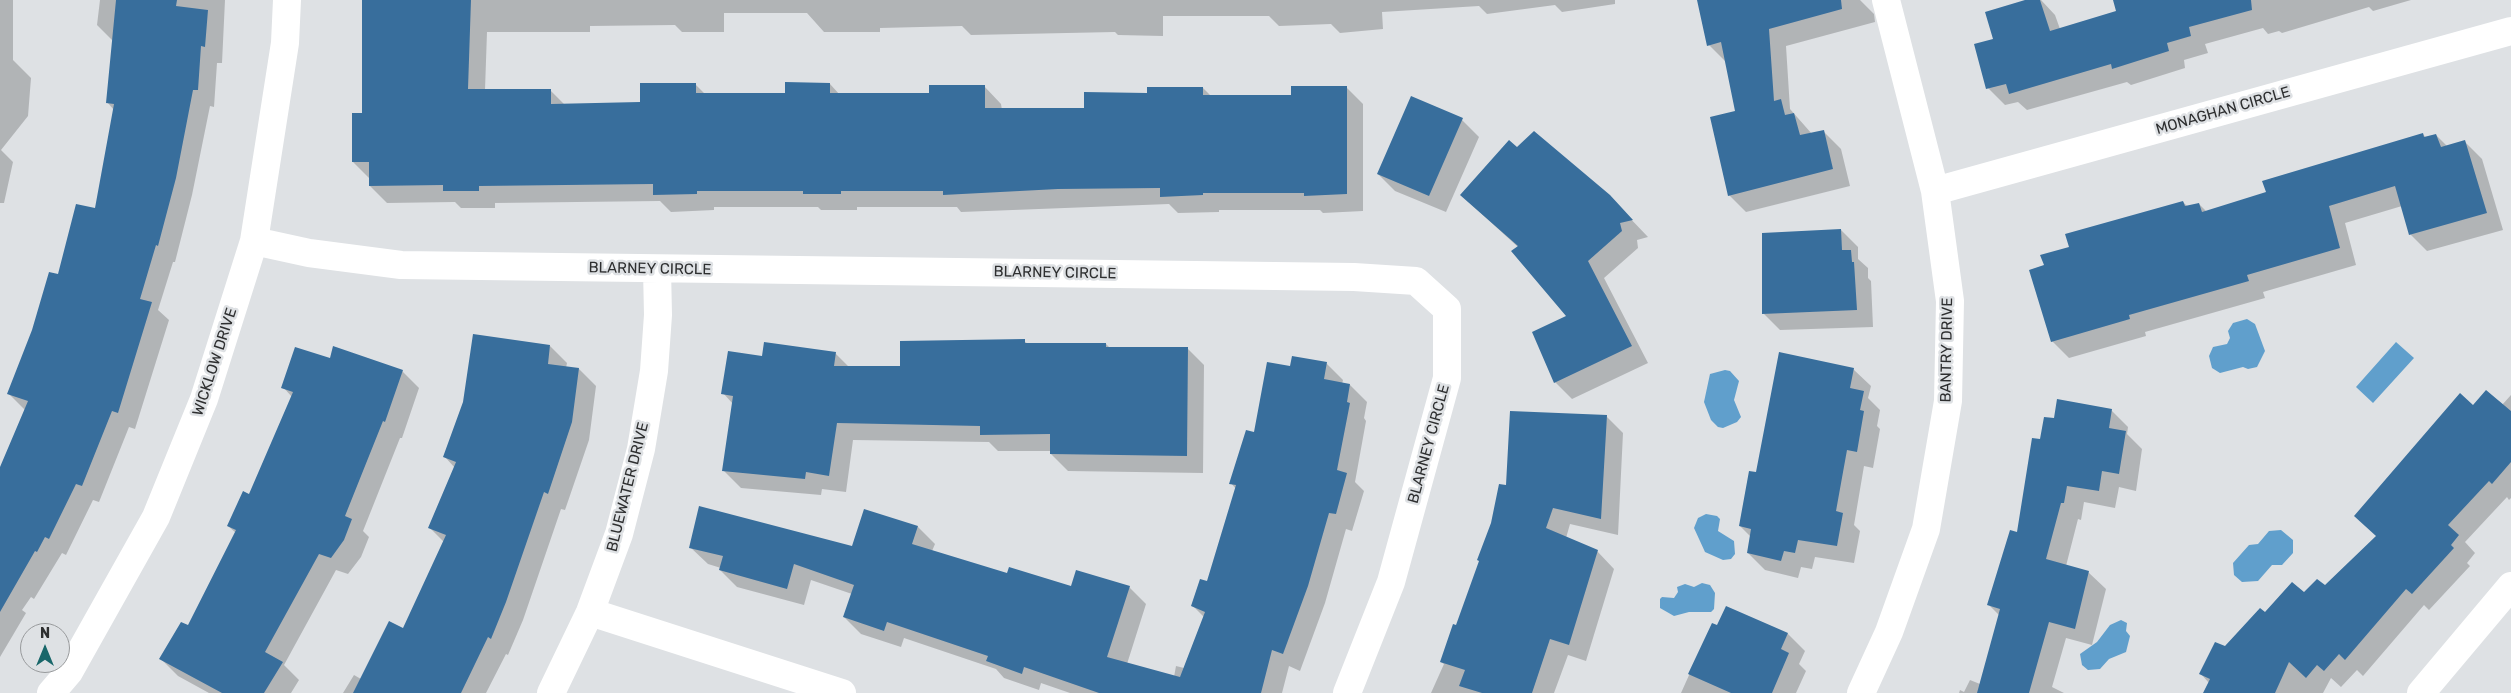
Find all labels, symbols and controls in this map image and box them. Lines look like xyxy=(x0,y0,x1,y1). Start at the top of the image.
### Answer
street label: MONAGHAN CIRCLE xyxy=(2154,83,2292,139)
street label: BLARNEY CIRCLE xyxy=(589,259,711,279)
street label: BLARNEY CIRCLE xyxy=(994,263,1116,283)
street label: BANTRY DRIVE xyxy=(1937,297,1957,403)
street label: WICKLOW DRIVE xyxy=(189,306,241,418)
street label: BLARNEY CIRCLE xyxy=(1404,382,1454,506)
street label: BLUEWATER DRIVE xyxy=(603,420,653,554)
north arrow xyxy=(20,623,70,673)
text: N xyxy=(40,625,50,642)

